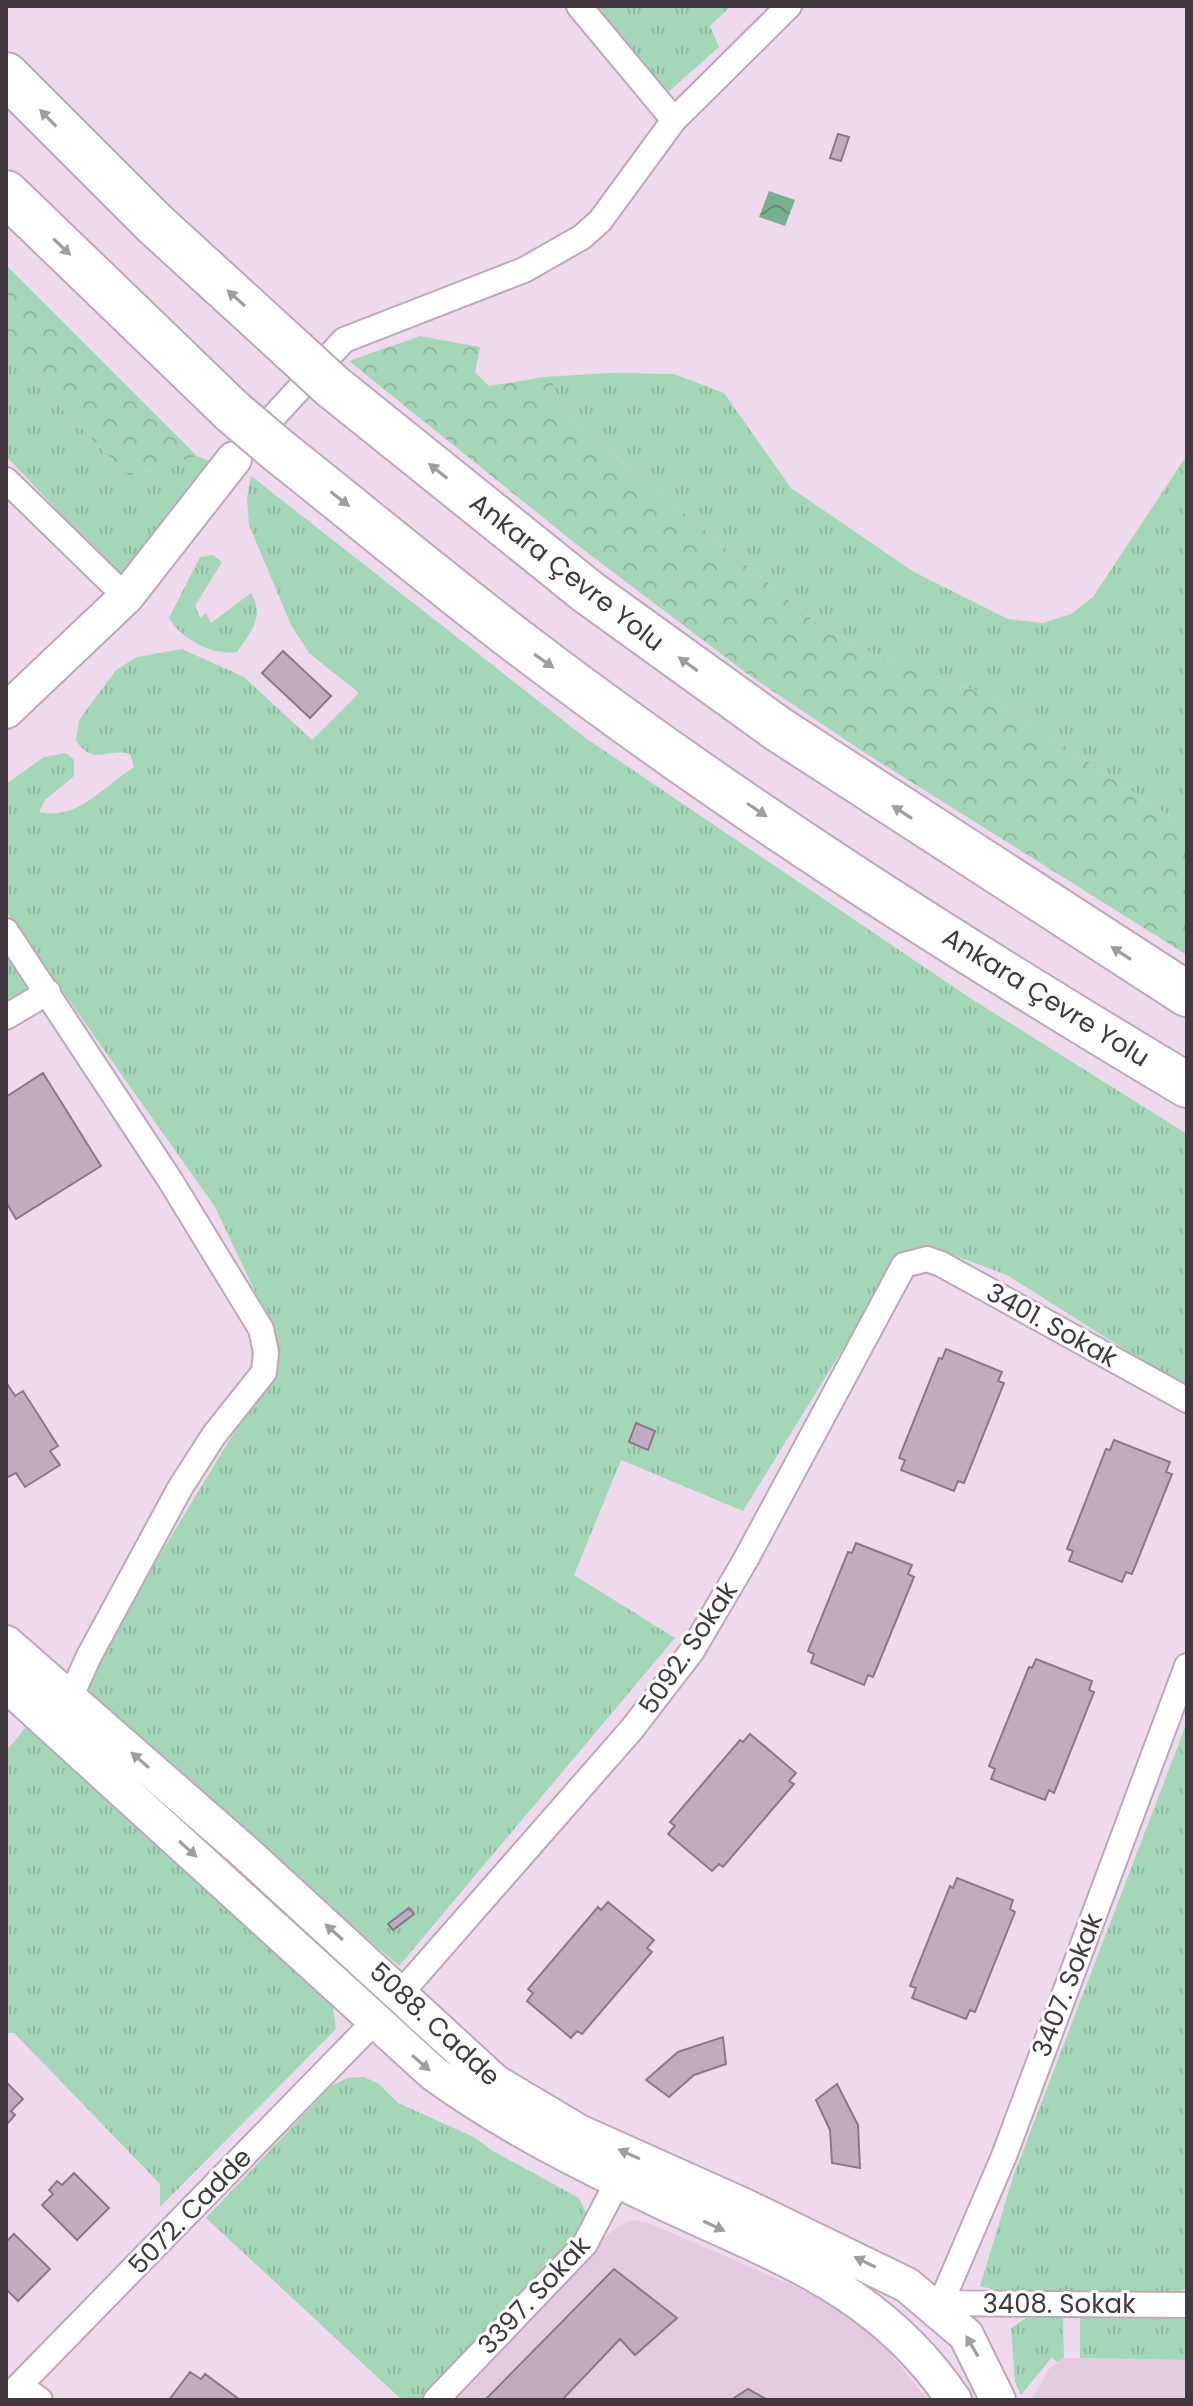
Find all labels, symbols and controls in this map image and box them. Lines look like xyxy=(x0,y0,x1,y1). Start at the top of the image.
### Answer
one-way arrow xyxy=(39,109,58,128)
one-way arrow xyxy=(52,237,71,256)
one-way arrow xyxy=(226,289,246,307)
one-way arrow xyxy=(428,464,448,480)
street label: Ankara Çevre Yolu xyxy=(462,485,672,659)
one-way arrow xyxy=(330,490,350,507)
one-way arrow xyxy=(533,653,555,669)
one-way arrow xyxy=(678,657,699,672)
one-way arrow xyxy=(746,802,767,817)
one-way arrow xyxy=(892,804,913,819)
street label: Ankara Çevre Yolu xyxy=(936,919,1156,1075)
one-way arrow xyxy=(1110,945,1131,960)
street label: 3401. Sokak xyxy=(980,1274,1125,1376)
street label: 5092. Sokak xyxy=(630,1574,746,1721)
one-way arrow xyxy=(130,1751,149,1769)
one-way arrow xyxy=(178,1840,197,1858)
street label: 3407. Sokak xyxy=(1023,1908,1111,2062)
one-way arrow xyxy=(325,1924,344,1942)
street label: 5088. Cadde xyxy=(362,1954,508,2094)
one-way arrow xyxy=(411,2054,431,2071)
street label: 5072. Cadde xyxy=(120,2140,260,2282)
one-way arrow xyxy=(617,2147,640,2161)
one-way arrow xyxy=(702,2219,725,2233)
street label: 3397. Sokak xyxy=(470,2227,599,2362)
one-way arrow xyxy=(853,2256,876,2269)
street label: 3408. Sokak xyxy=(982,2286,1136,2322)
one-way arrow xyxy=(965,2335,979,2357)

